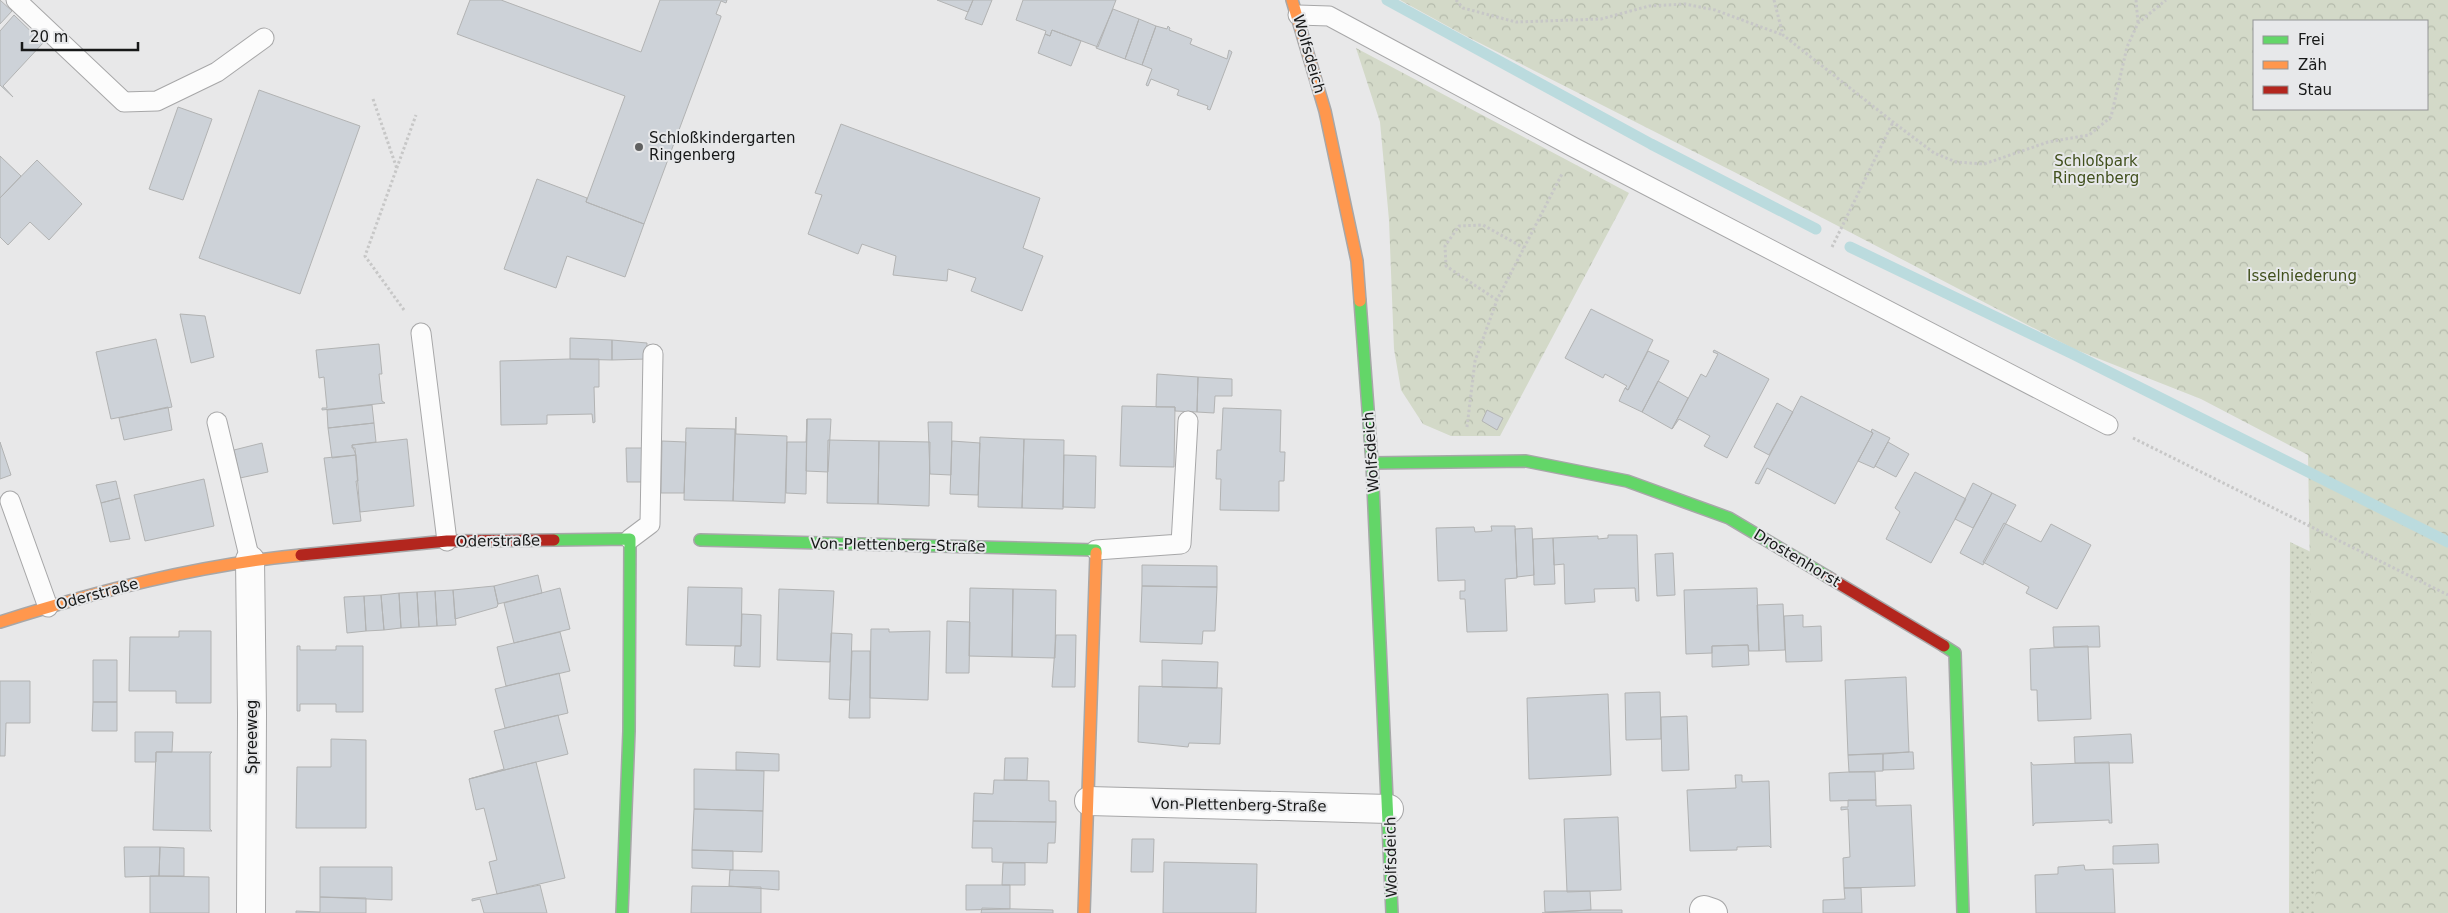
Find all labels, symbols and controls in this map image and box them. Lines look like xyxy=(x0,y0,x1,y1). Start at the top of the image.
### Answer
street label: Wolfsdeich xyxy=(1289,13,1329,95)
scale bar xyxy=(22,20,139,52)
legend xyxy=(2253,20,2428,110)
text: 20 m xyxy=(30,28,68,46)
text: Frei xyxy=(2298,31,2325,49)
text: Zäh xyxy=(2298,56,2327,74)
text: Stau xyxy=(2298,81,2332,99)
place label: Schloßkindergarten Ringenberg xyxy=(649,129,796,164)
marker: Schloßkindergarten Ringenberg xyxy=(633,141,645,153)
park label: Schloßpark Ringenberg xyxy=(2053,152,2139,187)
park label: Isselniederung xyxy=(2247,267,2357,285)
street label: Wolfsdeich xyxy=(1359,411,1383,493)
street label: Drostenhorst xyxy=(1751,525,1844,591)
street label: Oderstraße xyxy=(456,531,540,551)
street label: Von-Plettenberg-Straße xyxy=(810,534,986,556)
street label: Oderstraße xyxy=(54,574,140,614)
street label: Spreeweg xyxy=(243,700,261,774)
street label: Von-Plettenberg-Straße xyxy=(1151,794,1327,816)
street label: Wolfsdeich xyxy=(1381,816,1401,898)

